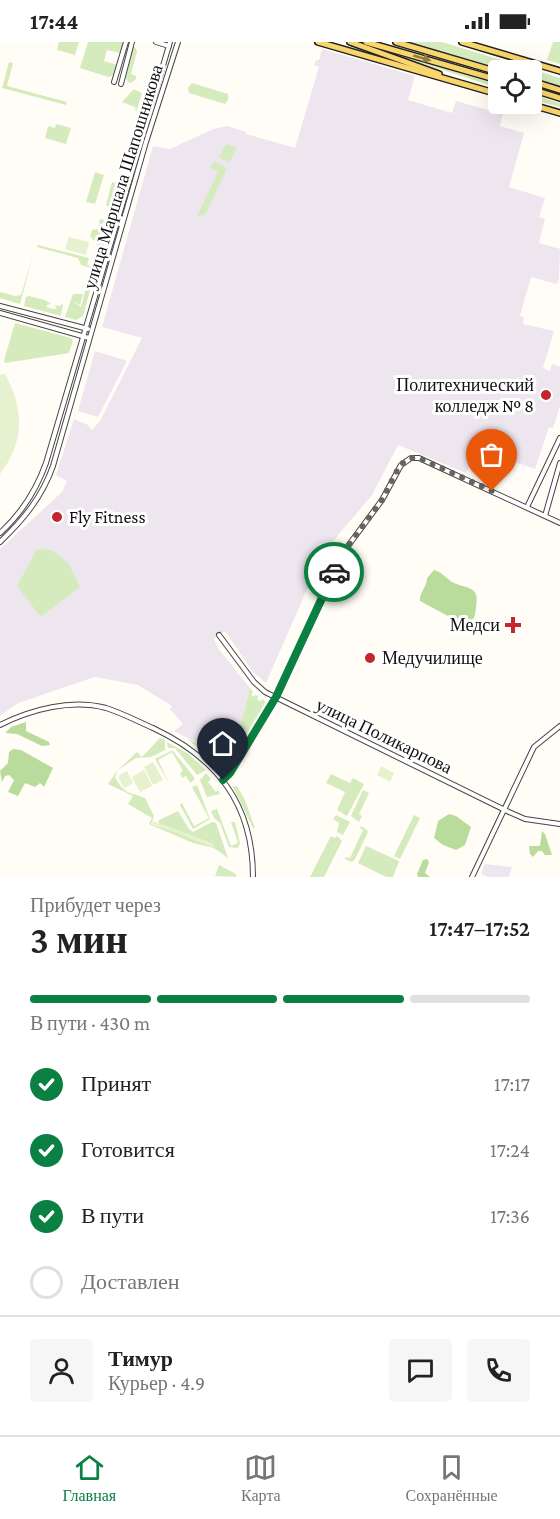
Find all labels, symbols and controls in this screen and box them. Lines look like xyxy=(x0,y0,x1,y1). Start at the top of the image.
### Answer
text: 17:44 xyxy=(30,9,78,34)
one-way arrow xyxy=(413,54,431,63)
map controls xyxy=(488,60,542,114)
button: locate xyxy=(488,60,542,114)
street label: улица Маршала Шапошникова xyxy=(79,62,167,292)
place label: Политехнический колледж № 8 xyxy=(396,375,534,416)
marker: Политехнический колледж № 8 xyxy=(539,388,553,402)
pin xyxy=(466,429,517,491)
icon: bag xyxy=(475,438,508,471)
place label: Fly Fitness xyxy=(69,507,145,527)
marker: Fly Fitness xyxy=(50,510,64,524)
courier xyxy=(304,542,364,602)
icon: car xyxy=(318,556,351,589)
place label: Медси xyxy=(450,615,500,635)
marker: Медси xyxy=(504,616,522,634)
place label: Медучилище xyxy=(382,648,483,668)
marker: Медучилище xyxy=(363,651,377,665)
street label: улица Поликарпова xyxy=(313,694,455,778)
pin xyxy=(197,718,248,780)
icon: home xyxy=(206,727,239,760)
text: Прибудет через xyxy=(30,894,161,916)
text: 17:47–17:52 xyxy=(429,916,530,941)
text: 3 мин xyxy=(30,918,128,961)
text: В пути · 430 m xyxy=(30,1012,150,1034)
icon: check xyxy=(30,1068,63,1101)
text: Принят xyxy=(81,1071,151,1096)
text: 17:17 xyxy=(494,1073,530,1095)
icon: check xyxy=(30,1134,63,1167)
text: Готовится xyxy=(81,1137,175,1162)
text: 17:24 xyxy=(490,1139,530,1161)
icon: check xyxy=(30,1200,63,1233)
text: В пути xyxy=(81,1203,144,1228)
text: 17:36 xyxy=(490,1205,530,1227)
text: Доставлен xyxy=(81,1269,180,1294)
button: person xyxy=(30,1339,93,1402)
button: chat xyxy=(389,1339,452,1402)
button: phone xyxy=(467,1339,530,1402)
text: Тимур xyxy=(108,1346,173,1371)
text: Курьер · 4.9 xyxy=(108,1372,205,1394)
tab: Главная xyxy=(62,1451,116,1505)
tab: Карта xyxy=(241,1451,281,1505)
tab: Сохранённые xyxy=(406,1451,498,1505)

